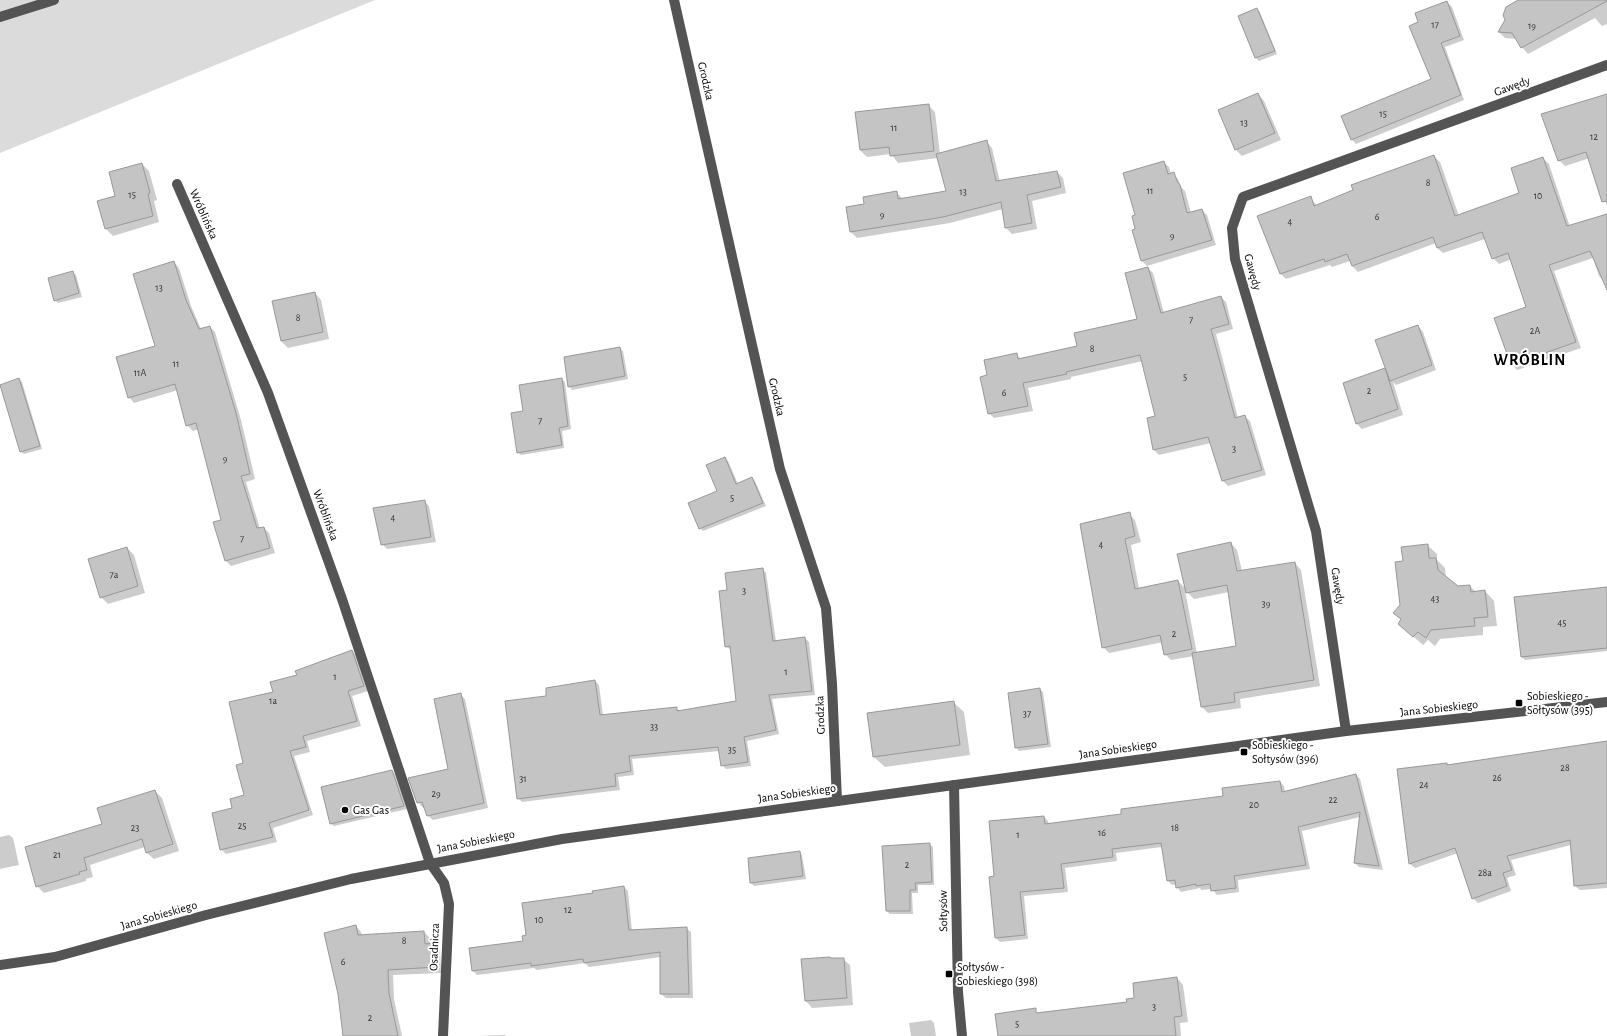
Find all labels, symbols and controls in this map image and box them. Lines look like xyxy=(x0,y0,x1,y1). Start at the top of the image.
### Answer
house number: 17 xyxy=(1431,20,1439,30)
house number: 19 xyxy=(1528,21,1536,31)
street label: Grodzka xyxy=(696,61,716,102)
street label: Gawędy xyxy=(1492,74,1532,99)
house number: 15 xyxy=(1379,109,1387,119)
house number: 13 xyxy=(1240,118,1248,128)
house number: 11 xyxy=(891,123,897,133)
house number: 12 xyxy=(1590,132,1598,142)
house number: 8 xyxy=(1426,178,1431,188)
house number: 11 xyxy=(1147,186,1153,196)
street label: Wróblińska xyxy=(188,187,221,241)
house number: 13 xyxy=(959,187,967,197)
house number: 15 xyxy=(128,190,136,200)
house number: 10 xyxy=(1534,191,1542,201)
house number: 9 xyxy=(880,210,885,220)
house number: 6 xyxy=(1375,212,1380,222)
house number: 4 xyxy=(1288,217,1293,227)
house number: 9 xyxy=(1170,231,1175,241)
street label: Gawędy xyxy=(1241,252,1264,292)
house number: 13 xyxy=(155,283,163,293)
house number: 8 xyxy=(296,313,301,323)
house number: 7 xyxy=(1189,315,1193,325)
house number: 2A xyxy=(1530,326,1540,336)
house number: 8 xyxy=(1090,344,1095,354)
district label: WRÓBLIN xyxy=(1494,350,1566,368)
house number: 11 xyxy=(173,359,179,369)
house number: 11A xyxy=(134,368,147,378)
house number: 5 xyxy=(1183,372,1187,382)
street label: Grodzka xyxy=(767,377,787,418)
house number: 2 xyxy=(1367,386,1372,396)
house number: 6 xyxy=(1002,388,1007,398)
house number: 7 xyxy=(538,416,542,426)
house number: 3 xyxy=(1232,444,1236,454)
house number: 9 xyxy=(223,454,228,464)
street label: Wróblińska xyxy=(311,488,341,543)
house number: 5 xyxy=(730,493,734,503)
house number: 4 xyxy=(391,513,396,523)
house number: 7 xyxy=(240,534,244,544)
house number: 4 xyxy=(1099,540,1104,550)
street label: Gawędy xyxy=(1328,567,1347,605)
house number: 7a xyxy=(110,570,119,580)
house number: 3 xyxy=(742,586,746,596)
house number: 43 xyxy=(1431,594,1439,604)
house number: 39 xyxy=(1262,599,1271,609)
house number: 45 xyxy=(1558,618,1567,628)
house number: 2 xyxy=(1172,629,1177,639)
house number: 1 xyxy=(784,667,788,677)
house number: 1 xyxy=(333,672,337,682)
place label: Sobieskiego - Sołtysów (395) xyxy=(1527,690,1593,717)
street label: Grodzka xyxy=(813,695,827,735)
house number: 1a xyxy=(269,696,277,706)
street label: Jana Sobieskiego xyxy=(1399,698,1479,718)
marker: Sobieskiego - Sołtysów (395) xyxy=(1514,698,1524,708)
house number: 37 xyxy=(1023,709,1031,719)
house number: 33 xyxy=(650,722,658,732)
street label: Jana Sobieskiego xyxy=(1078,738,1158,760)
place label: Sobieskiego - Sołtysów (396) xyxy=(1252,739,1319,766)
house number: 35 xyxy=(728,745,736,755)
marker: Sobieskiego - Sołtysów (396) xyxy=(1239,747,1249,757)
house number: 28 xyxy=(1560,763,1570,773)
house number: 26 xyxy=(1492,773,1502,783)
house number: 31 xyxy=(519,774,527,784)
house number: 24 xyxy=(1419,780,1429,790)
street label: Jana Sobieskiego xyxy=(757,782,837,804)
house number: 29 xyxy=(431,789,441,799)
house number: 22 xyxy=(1328,795,1338,805)
house number: 20 xyxy=(1249,800,1259,810)
place label: Gas Gas xyxy=(353,804,389,816)
marker: Gas Gas xyxy=(340,805,350,815)
house number: 25 xyxy=(238,821,246,831)
house number: 23 xyxy=(131,823,139,833)
house number: 18 xyxy=(1171,823,1179,833)
street label: Jana Sobieskiego xyxy=(436,828,516,854)
house number: 16 xyxy=(1098,828,1106,838)
house number: 1 xyxy=(1016,830,1020,840)
house number: 21 xyxy=(53,850,61,860)
house number: 2 xyxy=(905,860,910,870)
house number: 28a xyxy=(1478,868,1492,878)
street label: Sołtysów xyxy=(937,890,950,932)
street label: Jana Sobieskiego xyxy=(120,898,198,932)
house number: 12 xyxy=(564,905,572,915)
house number: 10 xyxy=(535,915,543,925)
street label: Osadnicza xyxy=(427,922,441,971)
house number: 8 xyxy=(402,936,407,946)
house number: 6 xyxy=(341,957,346,967)
place label: Sołtysów - Sobieskiego (398) xyxy=(957,961,1038,987)
marker: Sołtysów - Sobieskiego (398) xyxy=(944,969,954,979)
house number: 3 xyxy=(1152,1002,1156,1012)
house number: 2 xyxy=(368,1013,373,1023)
house number: 5 xyxy=(1015,1019,1019,1029)

